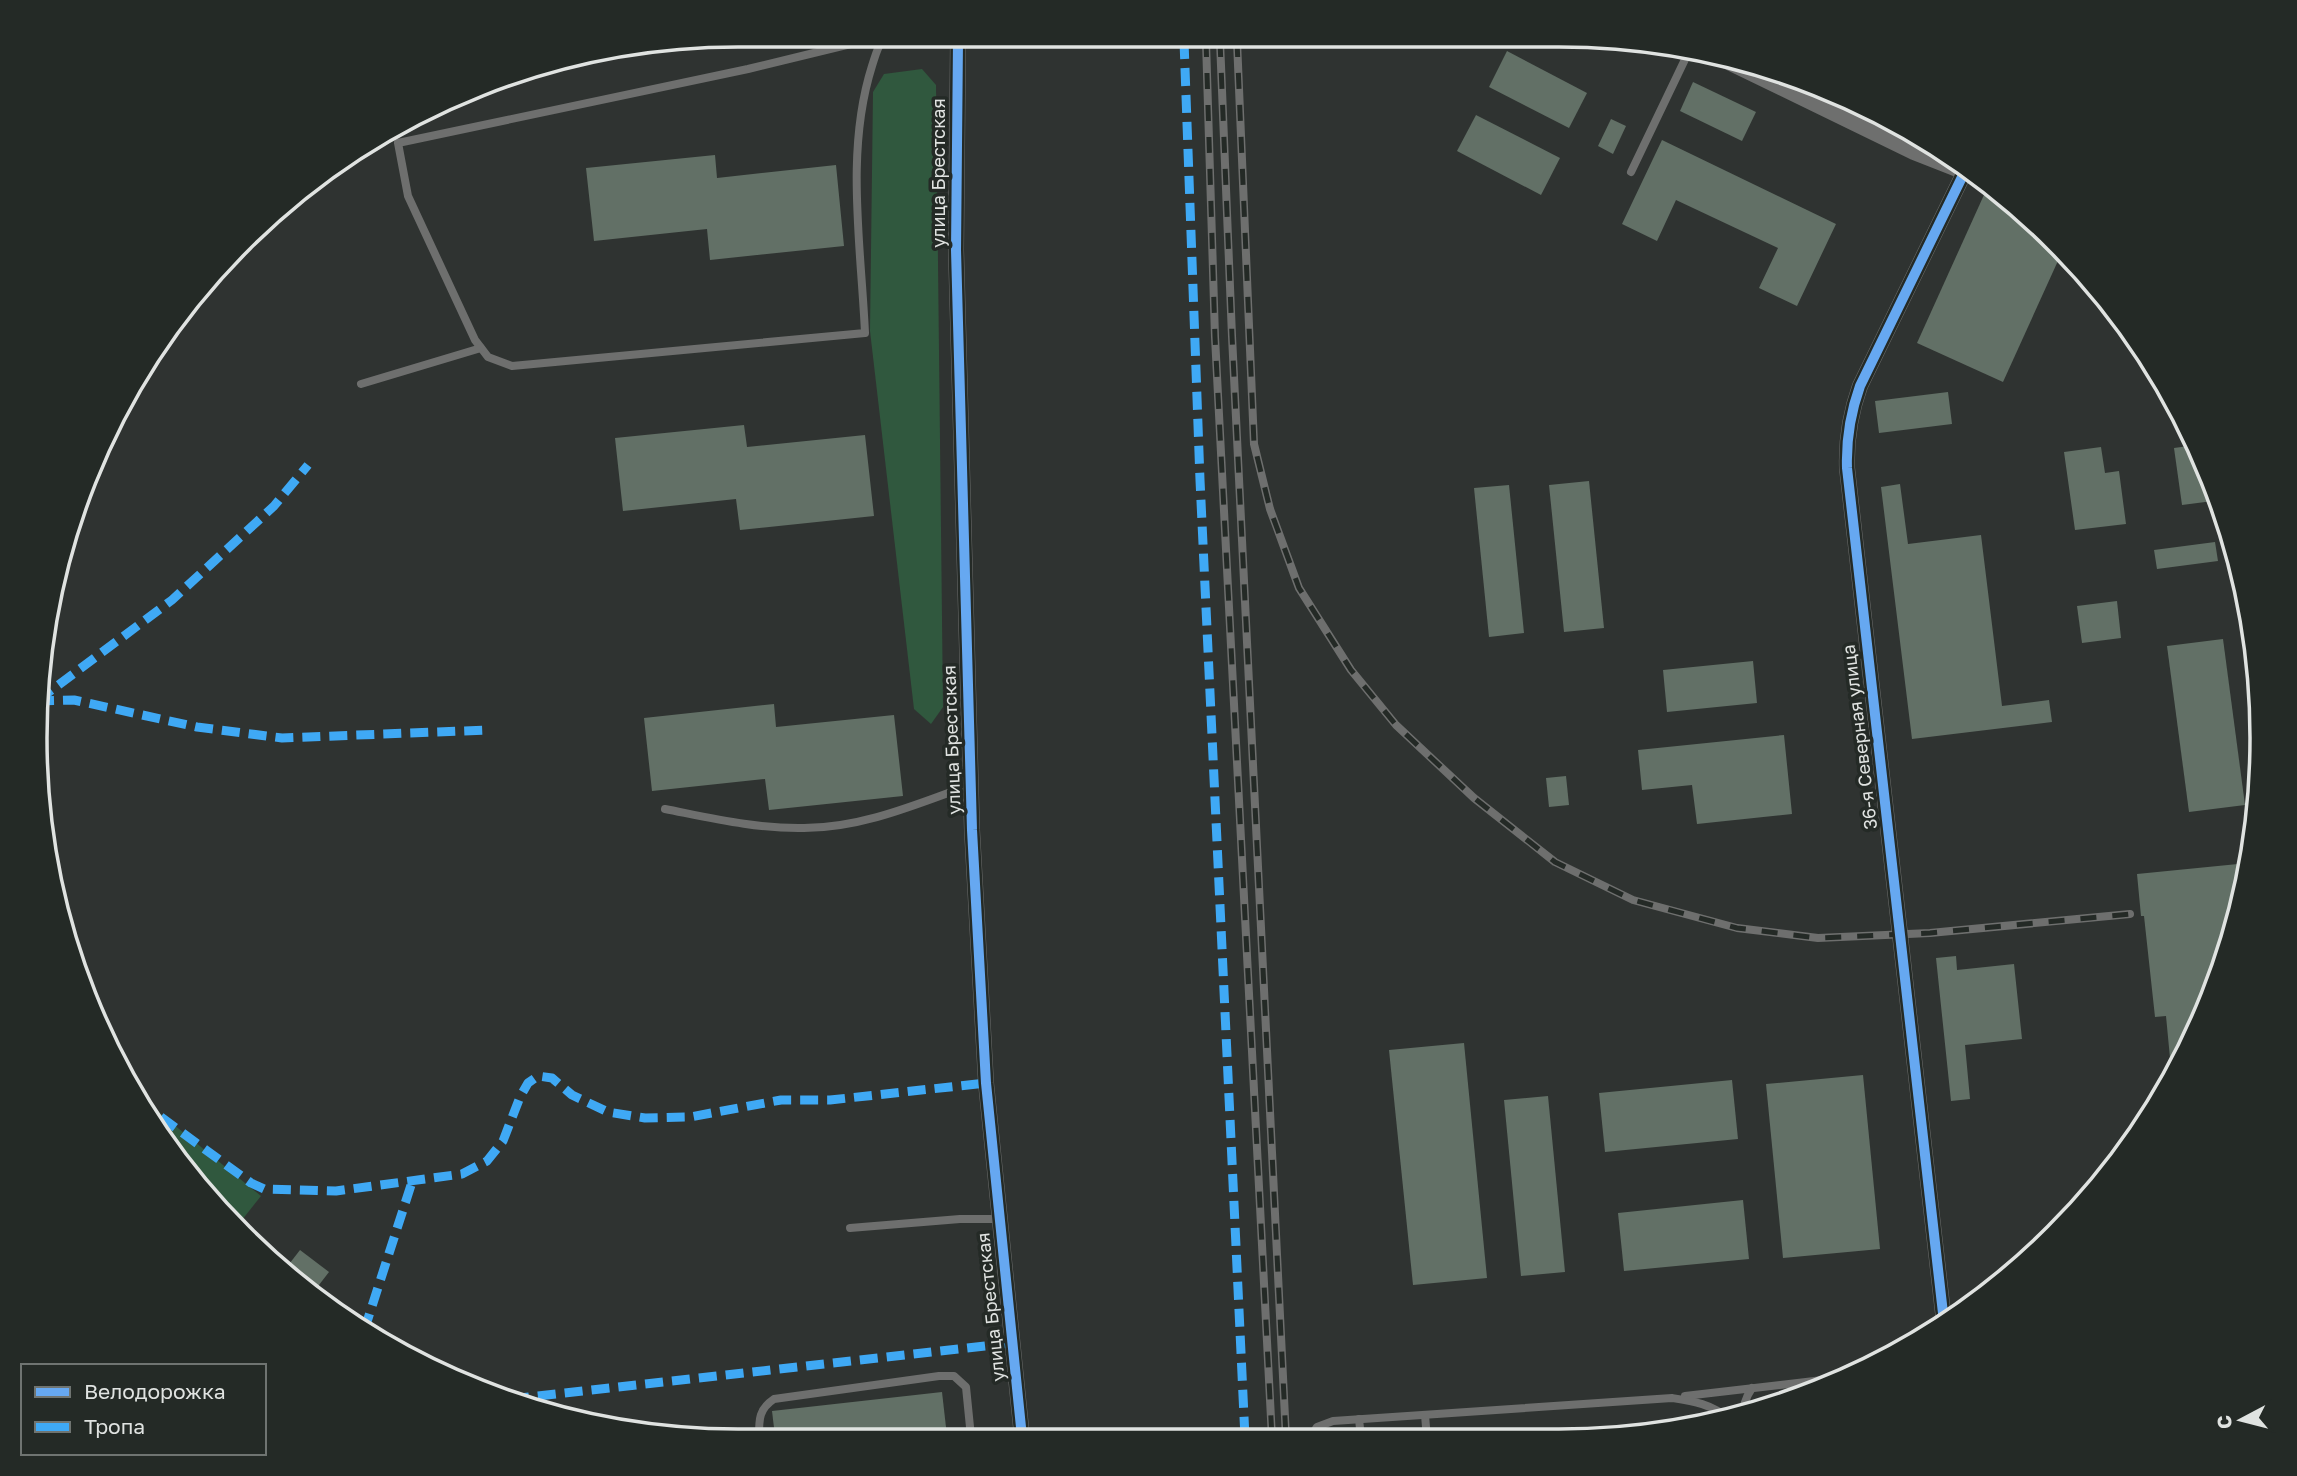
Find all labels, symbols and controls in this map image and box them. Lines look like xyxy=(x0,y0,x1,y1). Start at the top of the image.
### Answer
street label: улица Брестская xyxy=(927,98,949,248)
street label: 36-я Северная улица xyxy=(1837,643,1881,831)
street label: улица Брестская xyxy=(937,665,965,815)
street label: улица Брестская xyxy=(971,1232,1009,1383)
legend xyxy=(21,1364,266,1455)
text: Велодорожка xyxy=(84,1378,226,1404)
north arrow xyxy=(2206,1385,2276,1455)
text: Тропа xyxy=(84,1413,145,1439)
text: С xyxy=(2211,1414,2236,1430)

